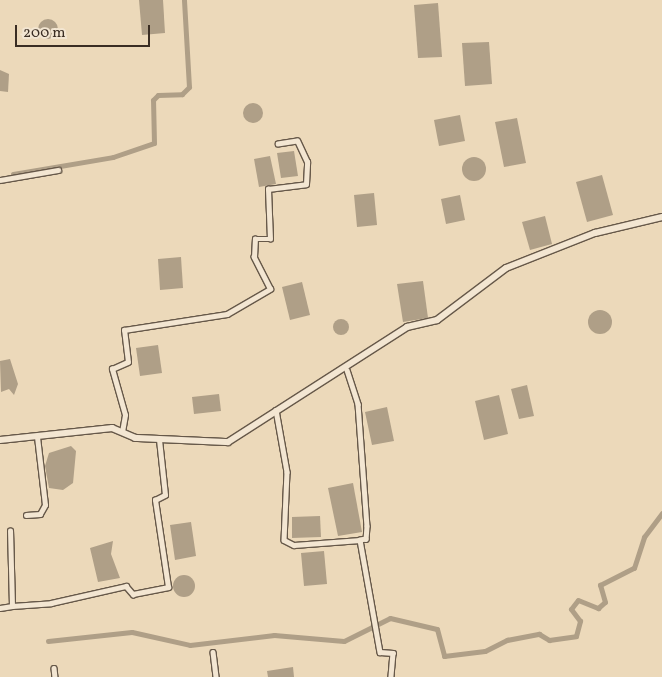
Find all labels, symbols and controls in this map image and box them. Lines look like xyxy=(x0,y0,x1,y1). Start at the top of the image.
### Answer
scale bar xyxy=(18,15,152,47)
text: 200 m xyxy=(23,23,66,44)

